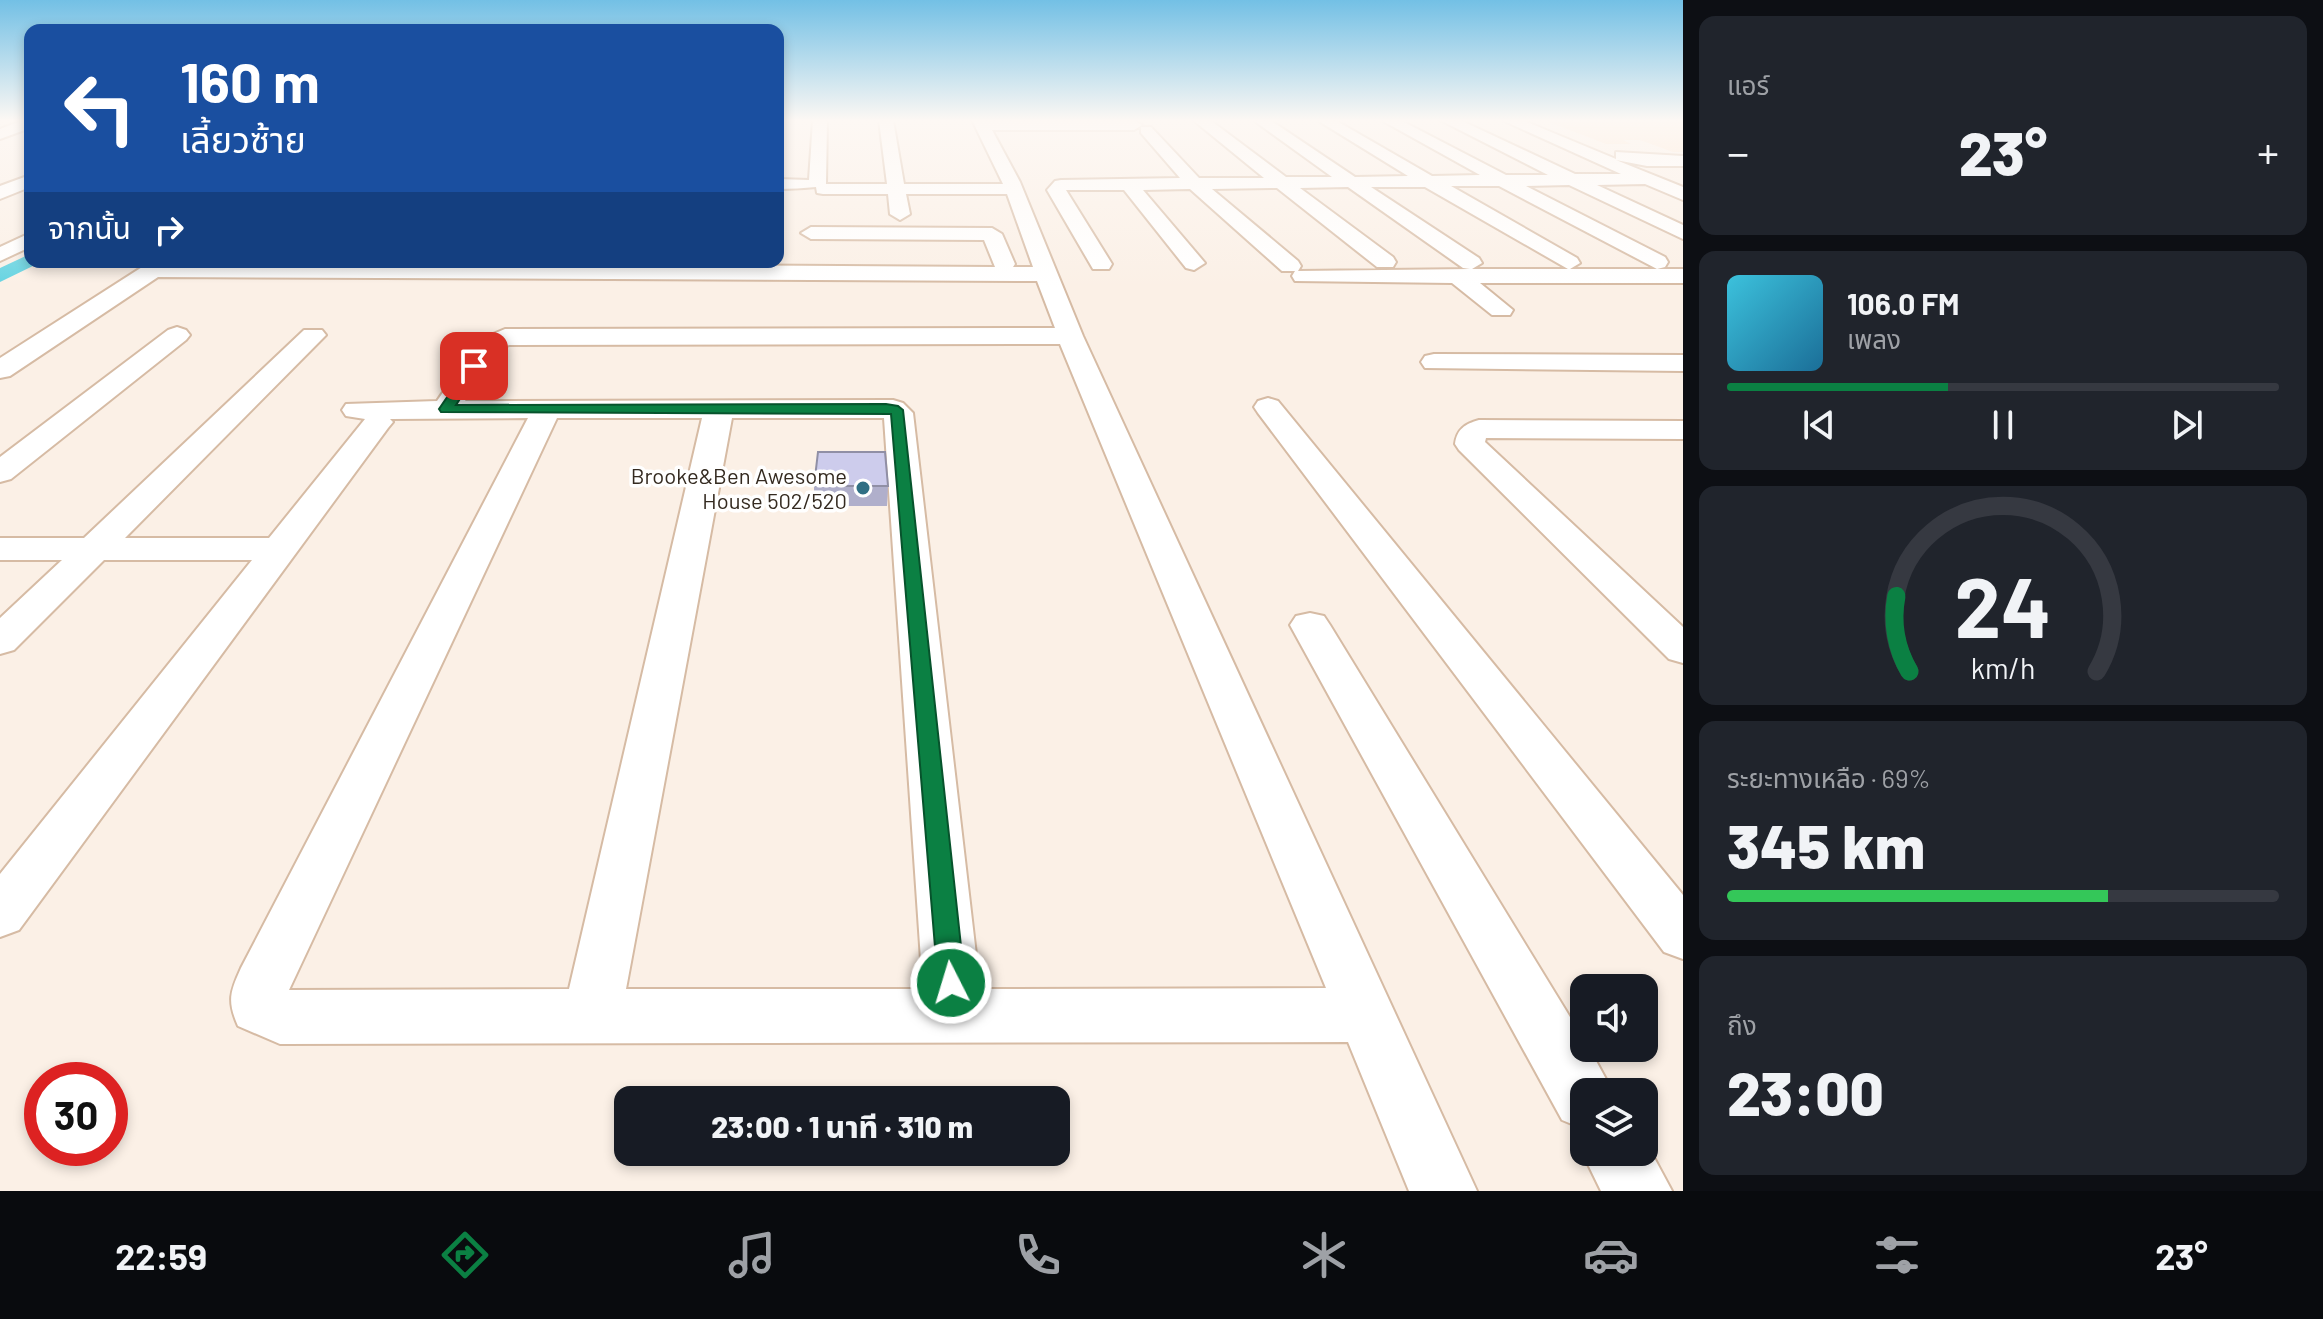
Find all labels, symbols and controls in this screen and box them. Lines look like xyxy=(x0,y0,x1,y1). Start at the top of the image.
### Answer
text: 160 m xyxy=(180,47,320,114)
icon: left xyxy=(48,56,152,160)
text: แอร์ xyxy=(1727,69,1769,100)
text: 23° xyxy=(1959,116,2047,188)
text: เลี้ยวซ้าย xyxy=(180,117,306,160)
text: − xyxy=(1727,125,1749,178)
text: + xyxy=(2257,125,2279,178)
icon: right xyxy=(147,208,191,252)
text: จากนั้น xyxy=(48,209,131,245)
text: 106.0 FM xyxy=(1847,285,1960,321)
text: เพลง xyxy=(1847,323,1901,354)
pin xyxy=(440,332,508,400)
icon: arrive xyxy=(452,344,496,388)
icon: previous xyxy=(1797,403,1841,447)
icon: pause xyxy=(1981,403,2025,447)
icon: next xyxy=(2165,403,2209,447)
place label: Brooke&Ben Awesome House 502/520 xyxy=(631,462,847,513)
marker: Brooke&Ben Awesome House 502/520 xyxy=(854,479,872,497)
text: 24 xyxy=(1955,554,2051,654)
text: km/h xyxy=(1971,650,2035,685)
text: ระยะทางเหลือ · 69% xyxy=(1727,762,1931,793)
text: 345 km xyxy=(1727,809,1925,881)
position arrow xyxy=(909,941,993,1025)
map controls xyxy=(1570,974,1658,1166)
button: sound xyxy=(1570,974,1658,1062)
text: ถึง xyxy=(1727,1009,1757,1040)
text: 23:00 xyxy=(1727,1056,1884,1128)
speed limit sign: 30 xyxy=(24,1062,128,1166)
button: layers xyxy=(1570,1078,1658,1166)
text: 23:00 · 1 นาที · 310 m xyxy=(711,1108,973,1144)
icon: directions xyxy=(437,1227,493,1283)
icon: music xyxy=(724,1227,780,1283)
icon: phone xyxy=(1010,1227,1066,1283)
icon: climate xyxy=(1296,1227,1352,1283)
icon: car xyxy=(1583,1227,1639,1283)
icon: filters xyxy=(1869,1227,1925,1283)
text: 22:59 xyxy=(115,1234,207,1277)
text: 23° xyxy=(2155,1234,2208,1277)

